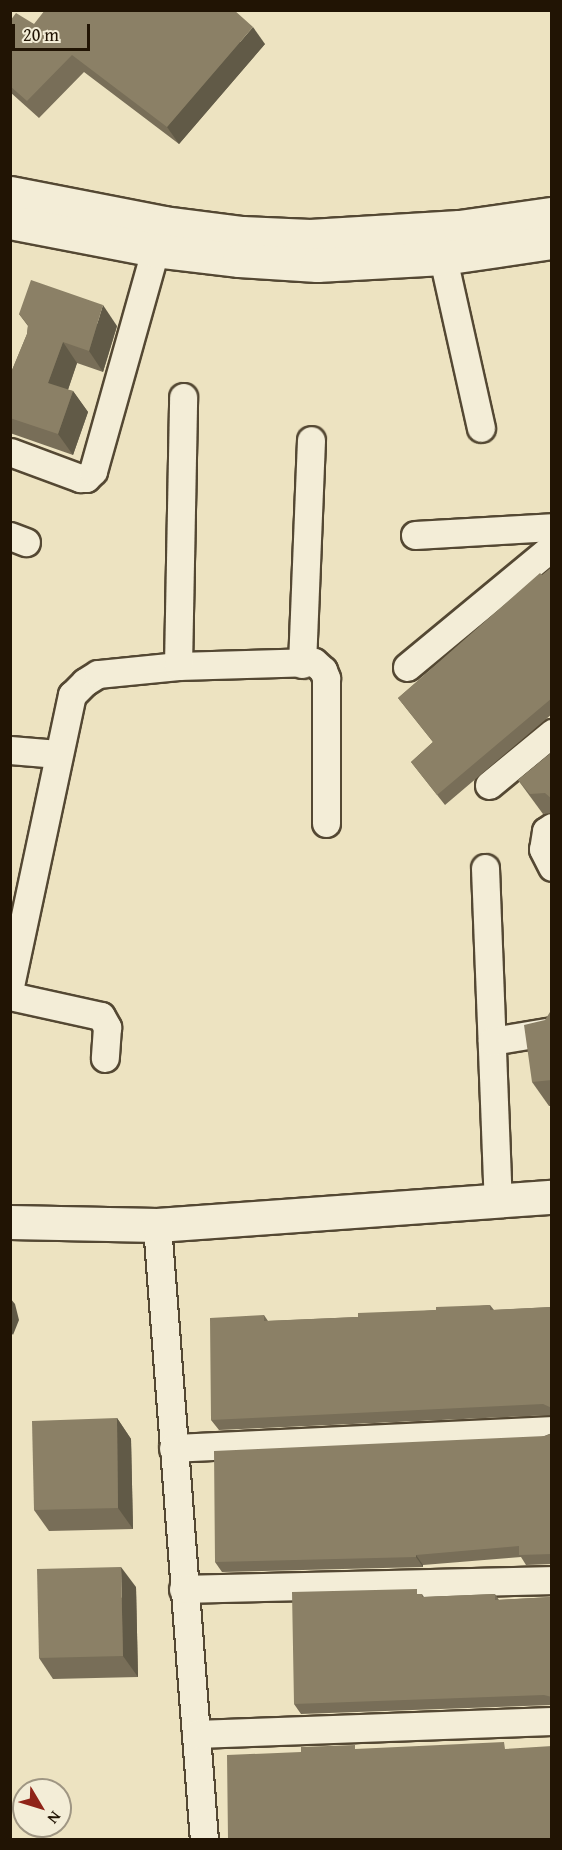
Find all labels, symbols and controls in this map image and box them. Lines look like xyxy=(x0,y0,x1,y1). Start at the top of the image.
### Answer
scale bar xyxy=(15,12,93,50)
text: 20 m xyxy=(23,21,59,48)
north arrow xyxy=(12,1778,72,1838)
text: N xyxy=(42,1806,67,1829)

